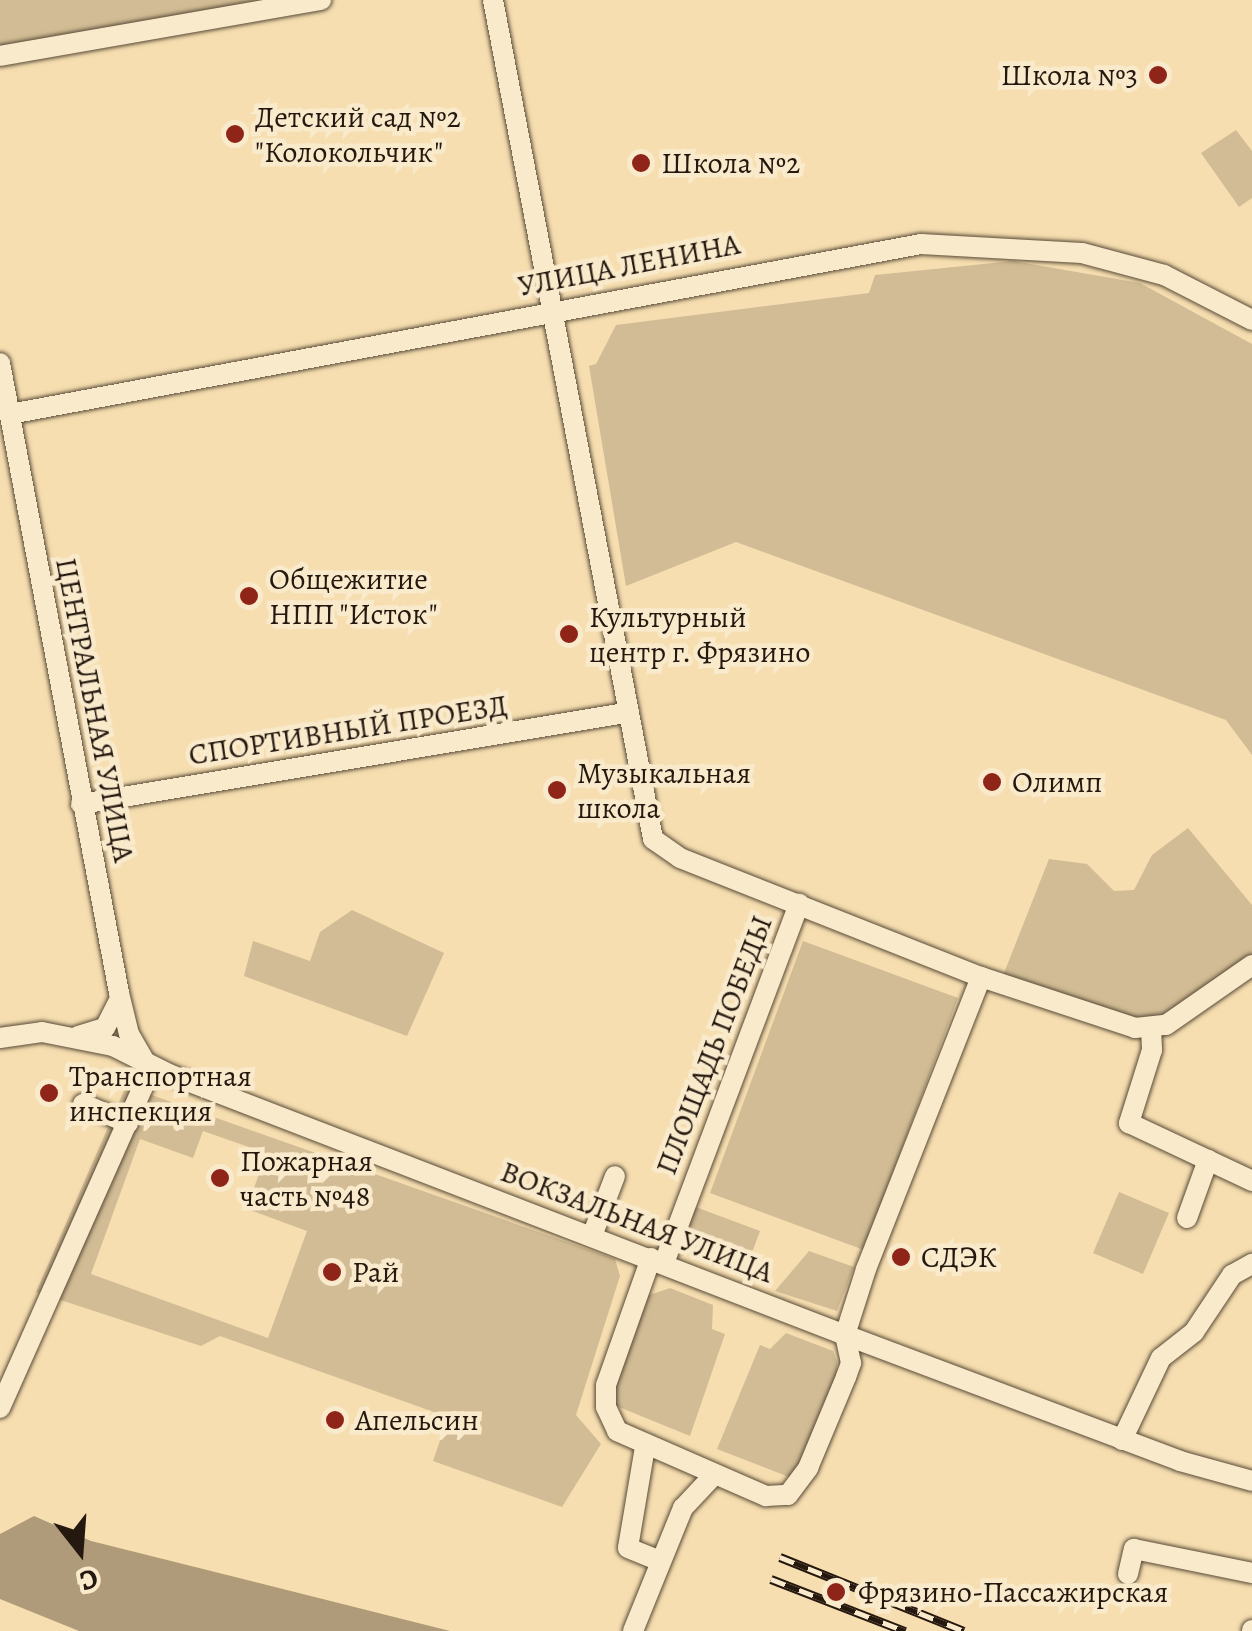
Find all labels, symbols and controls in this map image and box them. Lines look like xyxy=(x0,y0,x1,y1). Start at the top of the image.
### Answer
place label: Школа №3 xyxy=(1000,57,1138,93)
marker: Школа №3 xyxy=(1147,64,1169,86)
place label: Детский сад №2 "Колокольчик" xyxy=(255,99,461,170)
marker: Детский сад №2 "Колокольчик" xyxy=(224,123,246,145)
place label: Школа №2 xyxy=(661,145,800,181)
marker: Школа №2 xyxy=(630,152,652,174)
street label: УЛИЦА ЛЕНИНА xyxy=(515,226,743,304)
street label: ЦЕНТРАЛЬНАЯ УЛИЦА xyxy=(48,555,142,865)
place label: Общежитие НПП "Исток" xyxy=(269,561,438,632)
marker: Общежитие НПП "Исток" xyxy=(238,585,260,607)
place label: Культурный центр г. Фрязино xyxy=(589,599,811,670)
marker: Культурный центр г. Фрязино xyxy=(558,623,580,645)
street label: СПОРТИВНЫЙ ПРОЕЗД xyxy=(186,687,510,773)
place label: Музыкальная школа xyxy=(577,755,751,826)
place label: Олимп xyxy=(1012,764,1102,800)
marker: Олимп xyxy=(981,771,1003,793)
marker: Музыкальная школа xyxy=(546,779,568,801)
street label: ПЛОЩАДЬ ПОБЕДЫ xyxy=(648,910,780,1180)
place label: Транспортная инспекция xyxy=(69,1058,252,1128)
marker: Транспортная инспекция xyxy=(38,1082,60,1104)
place label: Пожарная часть №48 xyxy=(240,1143,373,1214)
street label: ВОКЗАЛЬНАЯ УЛИЦА xyxy=(496,1153,778,1291)
marker: Пожарная часть №48 xyxy=(209,1167,231,1189)
place label: СДЭК xyxy=(921,1239,997,1275)
marker: СДЭК xyxy=(890,1246,912,1268)
place label: Рай xyxy=(352,1254,399,1290)
marker: Рай xyxy=(321,1261,343,1283)
place label: Апельсин xyxy=(355,1402,479,1438)
marker: Апельсин xyxy=(324,1409,346,1431)
north arrow xyxy=(30,1501,130,1601)
text: С xyxy=(75,1559,103,1600)
place label: Фрязино-Пассажирская xyxy=(858,1574,1168,1610)
marker: Фрязино-Пассажирская xyxy=(823,1579,849,1605)

